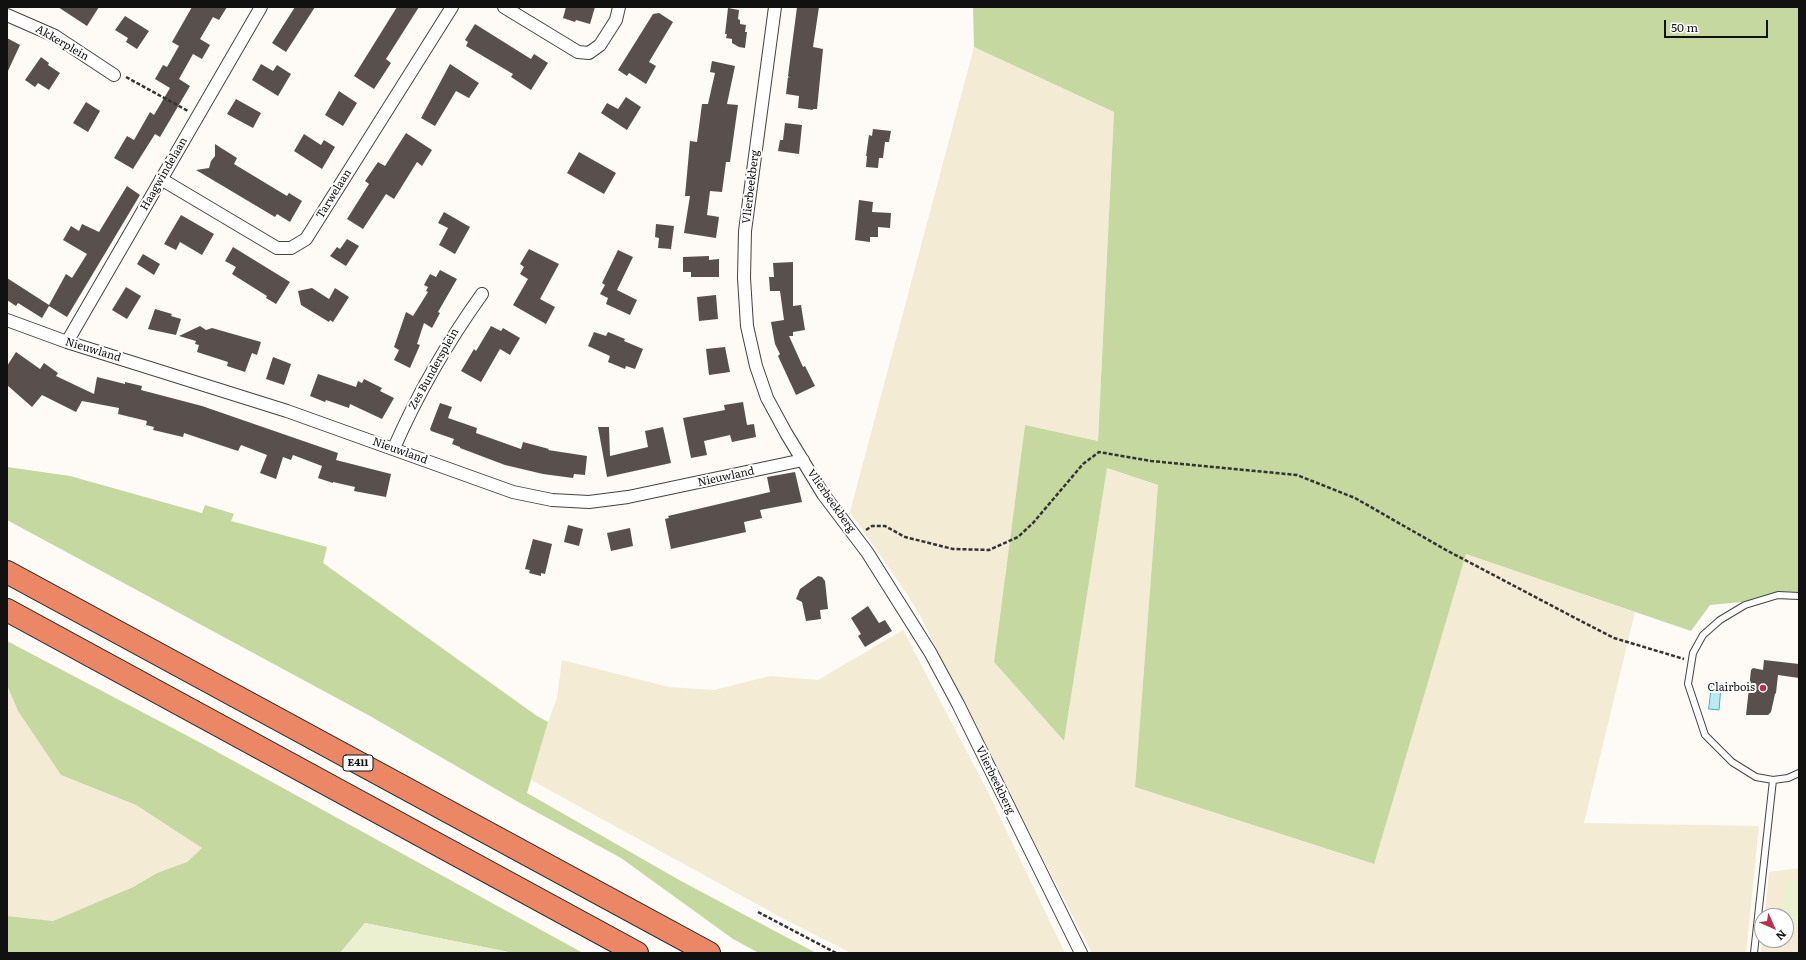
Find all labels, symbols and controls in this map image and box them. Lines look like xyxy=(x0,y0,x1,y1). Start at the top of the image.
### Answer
scale bar xyxy=(1666,12,1770,38)
text: 50 m xyxy=(1671,18,1698,36)
street label: Akkerplein xyxy=(33,23,91,63)
street label: Haagwindelaan xyxy=(138,135,190,213)
street label: Vlierbeekberg xyxy=(740,149,762,225)
street label: Tarwelaan xyxy=(314,167,354,221)
street label: Zes Bundersplein xyxy=(406,326,462,412)
street label: Nieuwland xyxy=(64,335,122,365)
street label: Nieuwland xyxy=(371,435,429,467)
street label: Nieuwland xyxy=(696,465,756,489)
street label: Vlierbeekberg xyxy=(804,467,858,535)
place label: Clairbois xyxy=(1707,681,1755,695)
marker: Clairbois xyxy=(1758,683,1768,693)
street label: Vlierbeekberg xyxy=(973,744,1017,816)
road number: E411 xyxy=(343,755,373,771)
north arrow xyxy=(1754,908,1794,948)
text: N xyxy=(1773,927,1791,945)

